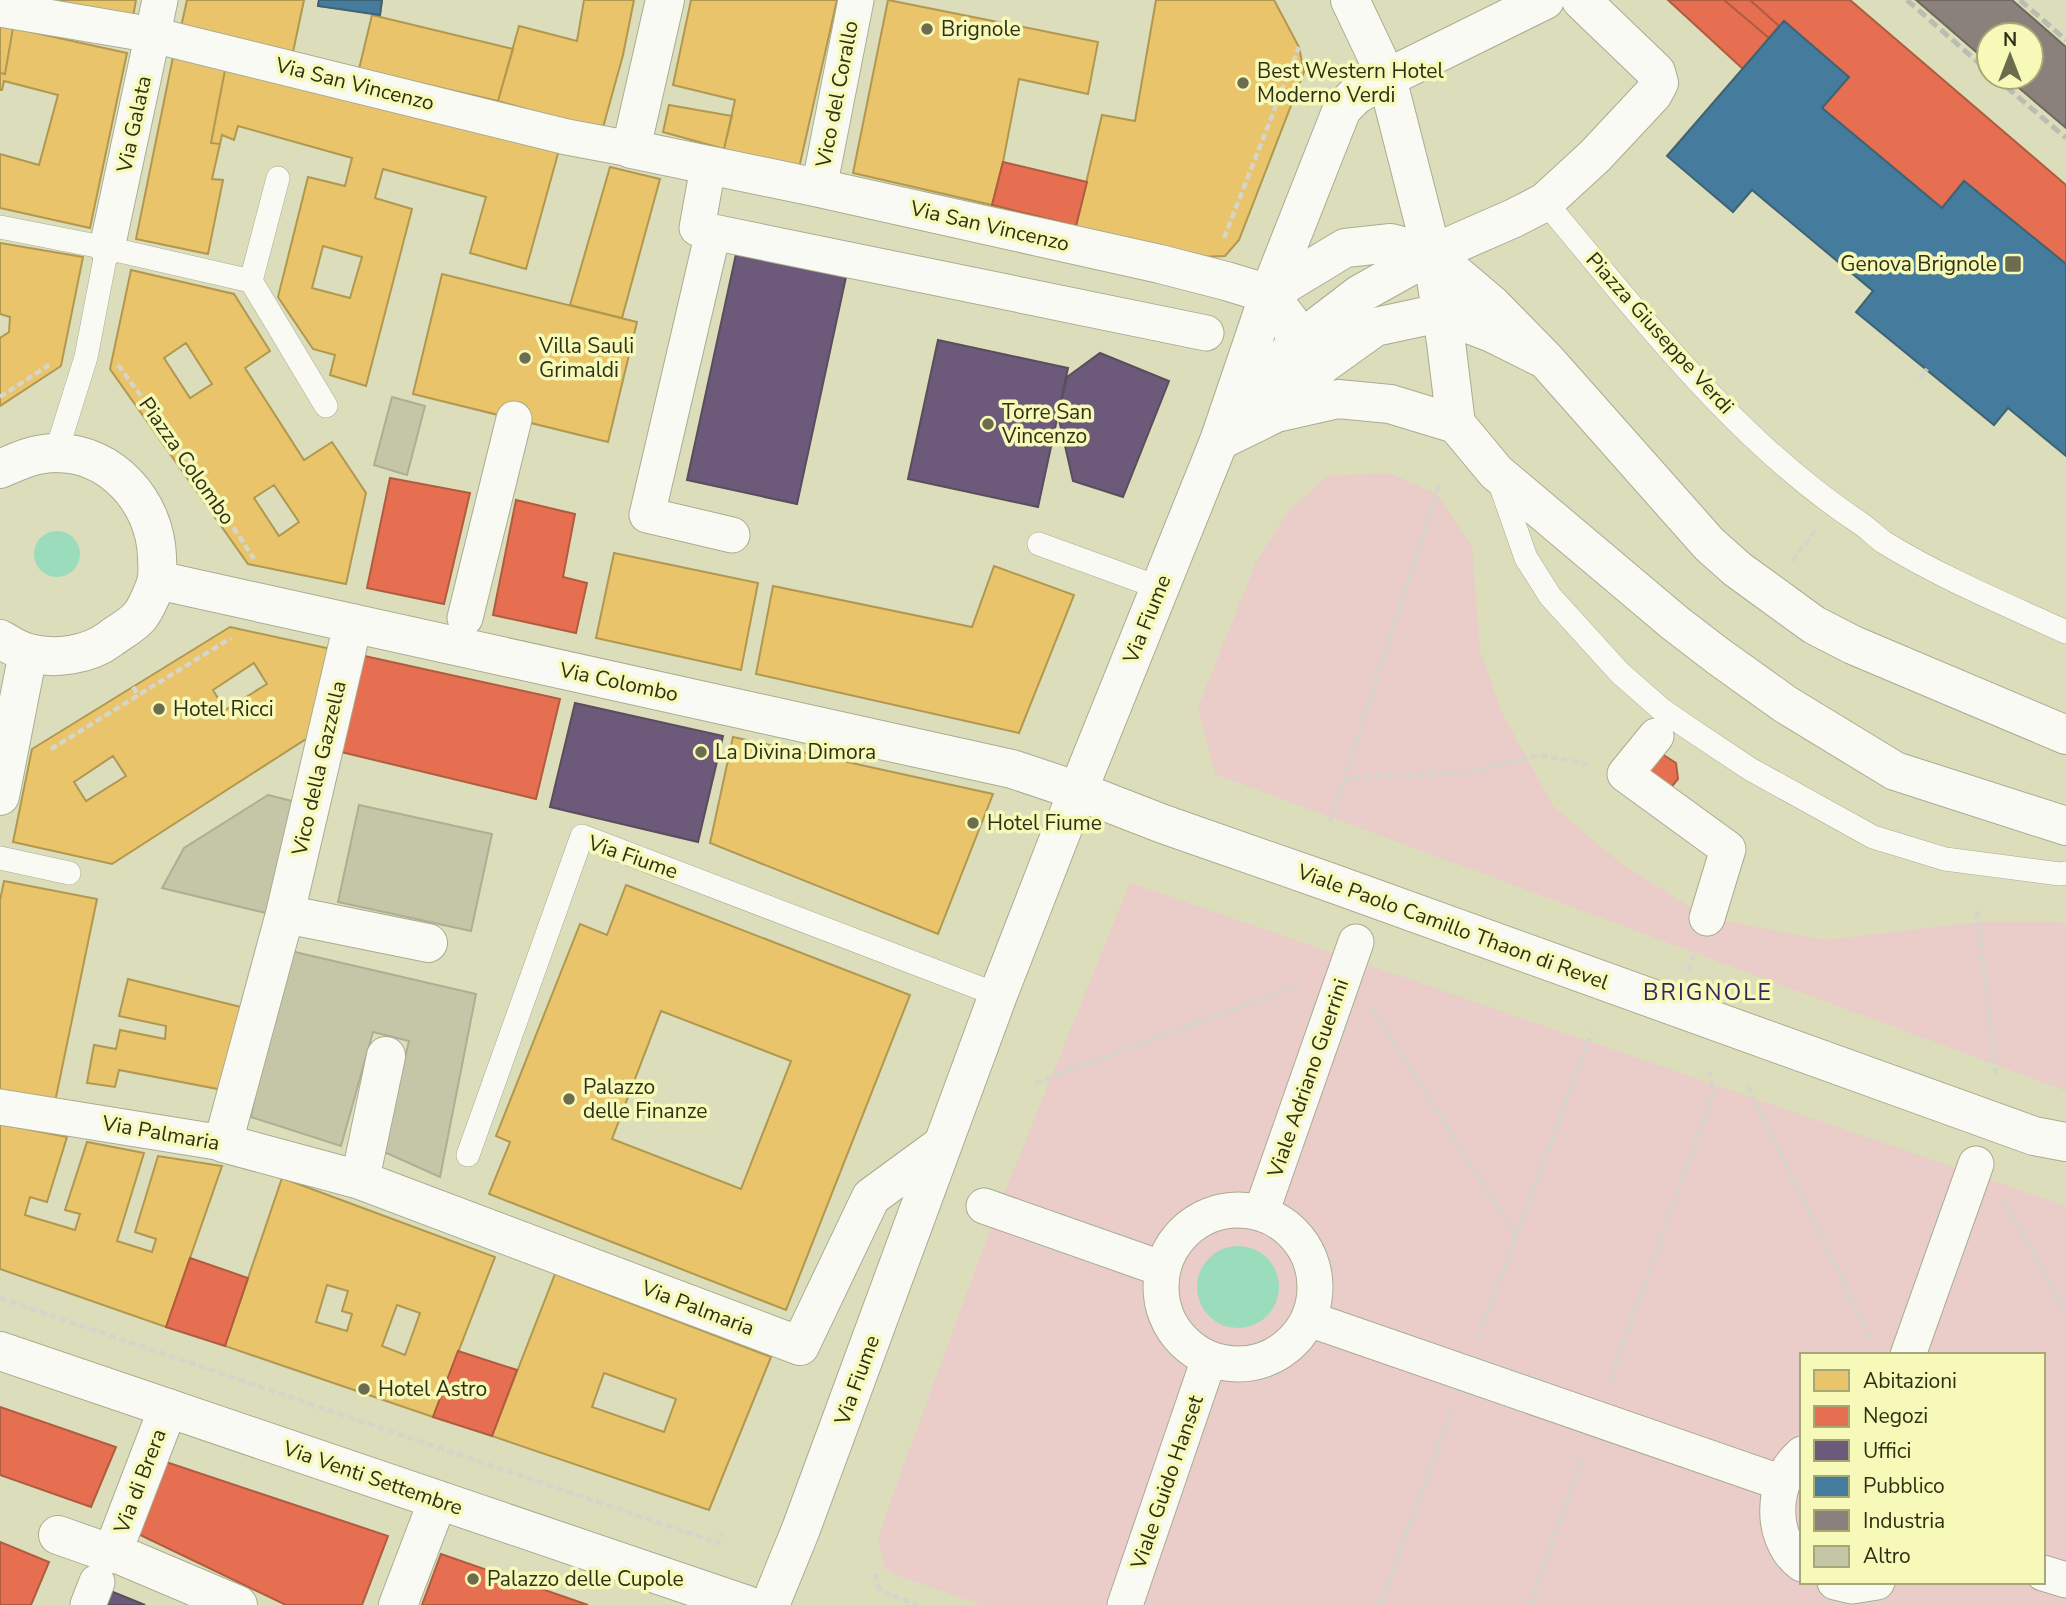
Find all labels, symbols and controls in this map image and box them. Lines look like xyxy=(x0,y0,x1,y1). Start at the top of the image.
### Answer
place label: Brignole xyxy=(941,15,1021,43)
street label: Vico del Corallo xyxy=(809,18,865,171)
marker: Brignole xyxy=(919,21,935,37)
north arrow xyxy=(1975,21,2045,91)
text: N xyxy=(2003,27,2017,53)
street label: Via San Vincenzo xyxy=(272,51,437,117)
place label: Best Western Hotel Moderno Verdi xyxy=(1257,57,1444,109)
street label: Via Galata xyxy=(110,73,158,176)
marker: Best Western Hotel Moderno Verdi xyxy=(1235,75,1251,91)
street label: Via San Vincenzo xyxy=(907,194,1072,258)
street label: Piazza Giuseppe Verdi xyxy=(1580,246,1740,420)
place label: Genova Brignole xyxy=(1840,250,1997,278)
marker: Genova Brignole xyxy=(2003,254,2023,274)
place label: Villa Sauli Grimaldi xyxy=(538,332,634,384)
marker: Villa Sauli Grimaldi xyxy=(517,350,533,366)
street label: Piazza Colombo xyxy=(133,392,241,530)
place label: Torre San Vincenzo xyxy=(1001,398,1092,450)
marker: Torre San Vincenzo xyxy=(980,416,996,432)
street label: Via Fiume xyxy=(1116,571,1177,668)
street label: Via Colombo xyxy=(556,656,681,708)
street label: Vico della Gazzella xyxy=(285,678,353,859)
place label: Hotel Ricci xyxy=(173,695,274,723)
marker: Hotel Ricci xyxy=(151,701,167,717)
place label: La Divina Dimora xyxy=(715,738,876,766)
marker: La Divina Dimora xyxy=(693,744,709,760)
place label: Hotel Fiume xyxy=(987,809,1102,837)
marker: Hotel Fiume xyxy=(965,815,981,831)
street label: Via Fiume xyxy=(583,828,682,885)
street label: Viale Paolo Camillo Thaon di Revel xyxy=(1293,857,1613,997)
street label: Viale Adriano Guerrini xyxy=(1261,975,1355,1182)
district label: BRIGNOLE xyxy=(1643,977,1773,1008)
place label: Palazzo delle Finanze xyxy=(583,1073,707,1125)
marker: Palazzo delle Finanze xyxy=(561,1091,577,1107)
street label: Via Palmaria xyxy=(99,1109,222,1157)
street label: Via Palmaria xyxy=(637,1273,758,1342)
street label: Via Fiume xyxy=(828,1331,886,1430)
legend xyxy=(1800,1353,2045,1584)
text: Abitazioni xyxy=(1863,1367,1957,1395)
place label: Hotel Astro xyxy=(378,1375,487,1403)
marker: Hotel Astro xyxy=(356,1381,372,1397)
street label: Viale Guido Hanset xyxy=(1124,1391,1210,1574)
text: Negozi xyxy=(1863,1402,1928,1430)
street label: Via di Brera xyxy=(107,1425,173,1538)
street label: Via Venti Settembre xyxy=(279,1434,467,1522)
text: Uffici xyxy=(1863,1437,1911,1465)
text: Pubblico xyxy=(1863,1472,1945,1500)
text: Industria xyxy=(1863,1507,1945,1535)
text: Altro xyxy=(1863,1542,1911,1570)
place label: Palazzo delle Cupole xyxy=(487,1565,684,1593)
marker: Palazzo delle Cupole xyxy=(465,1571,481,1587)

